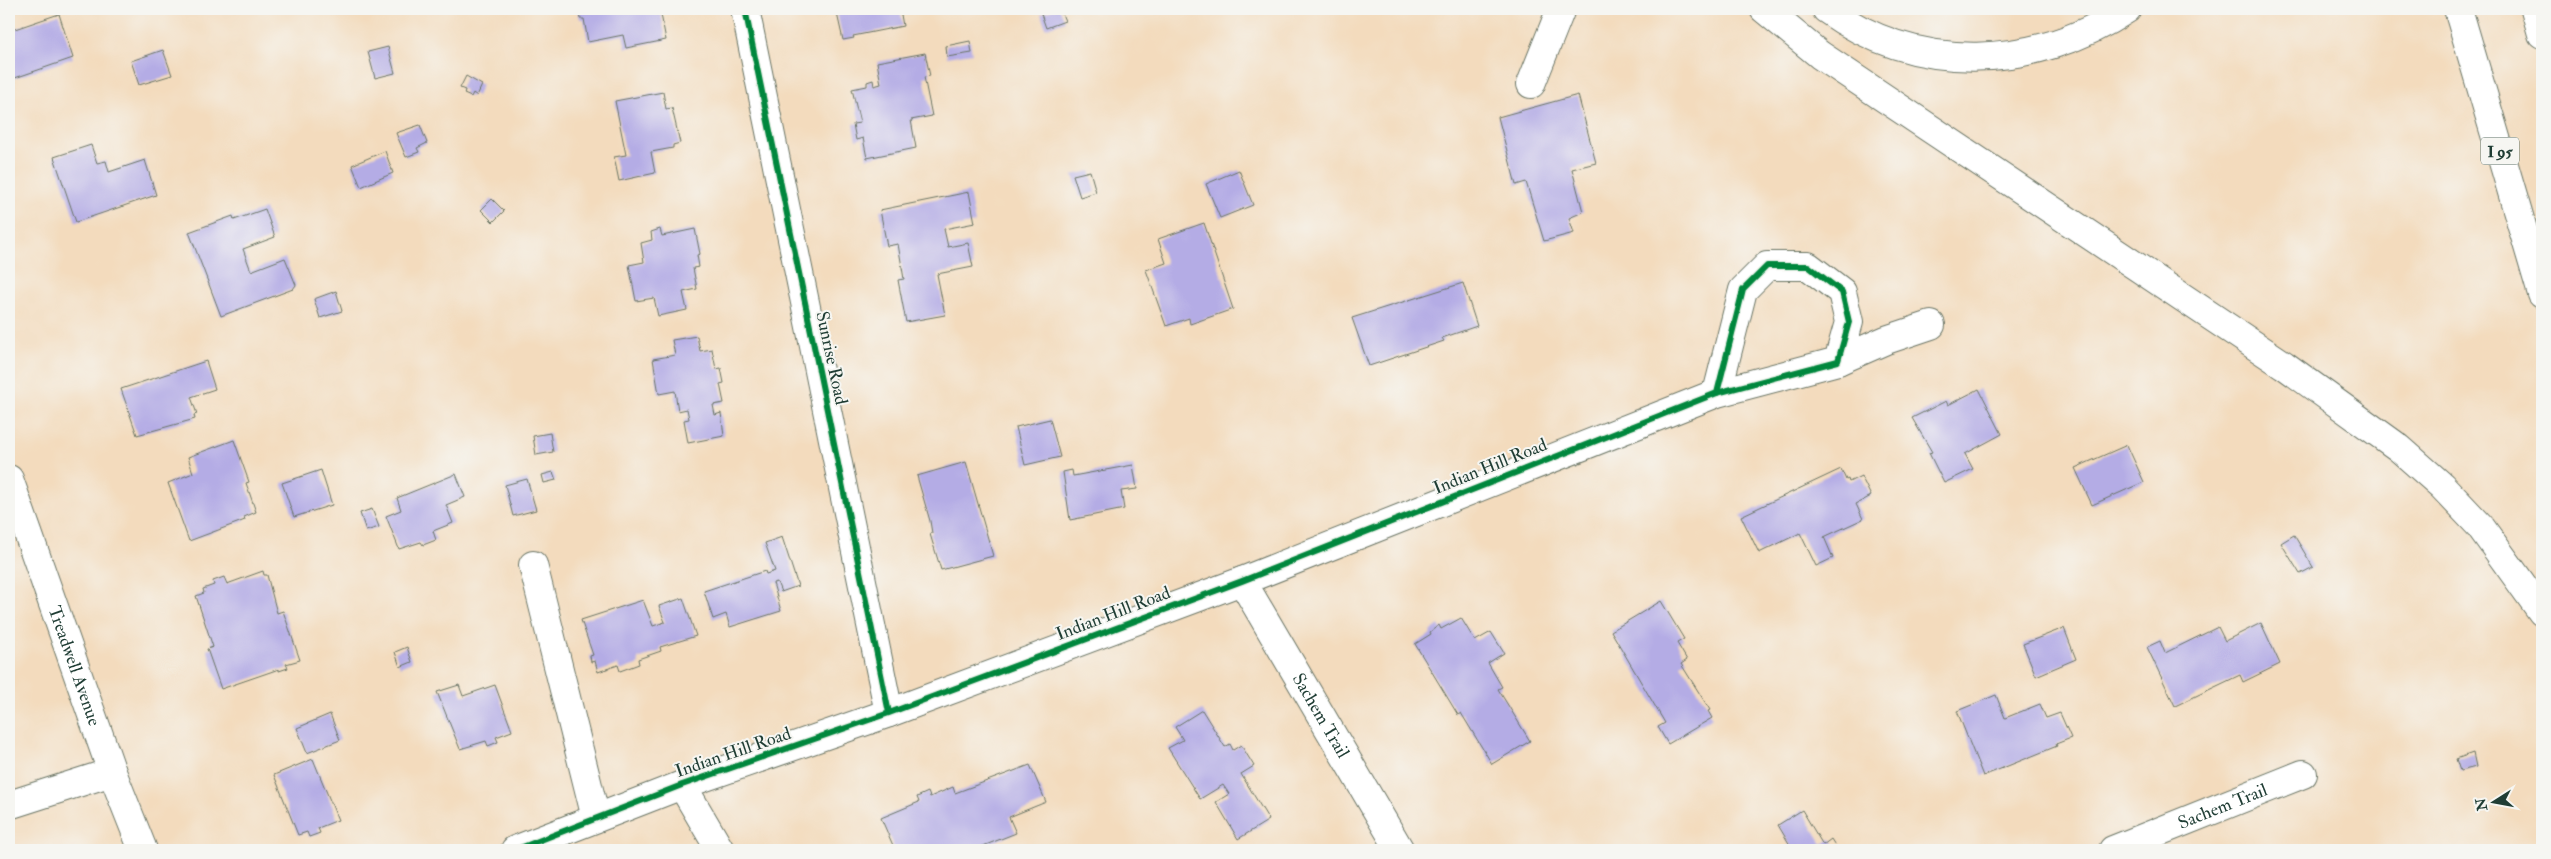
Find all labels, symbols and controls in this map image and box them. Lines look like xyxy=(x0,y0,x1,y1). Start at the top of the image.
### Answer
road number: I 95 xyxy=(2481,138,2519,164)
street label: Sunrise Road xyxy=(810,309,853,407)
street label: Indian Hill Road xyxy=(1430,433,1551,500)
street label: Indian Hill Road xyxy=(1053,581,1174,646)
street label: Treadwell Avenue xyxy=(43,603,106,729)
street label: Sachem Trail xyxy=(1287,669,1355,763)
street label: Indian Hill Road xyxy=(672,722,794,783)
north arrow xyxy=(2468,776,2518,826)
street label: Sachem Trail xyxy=(2175,778,2271,835)
text: N xyxy=(2472,796,2491,813)

